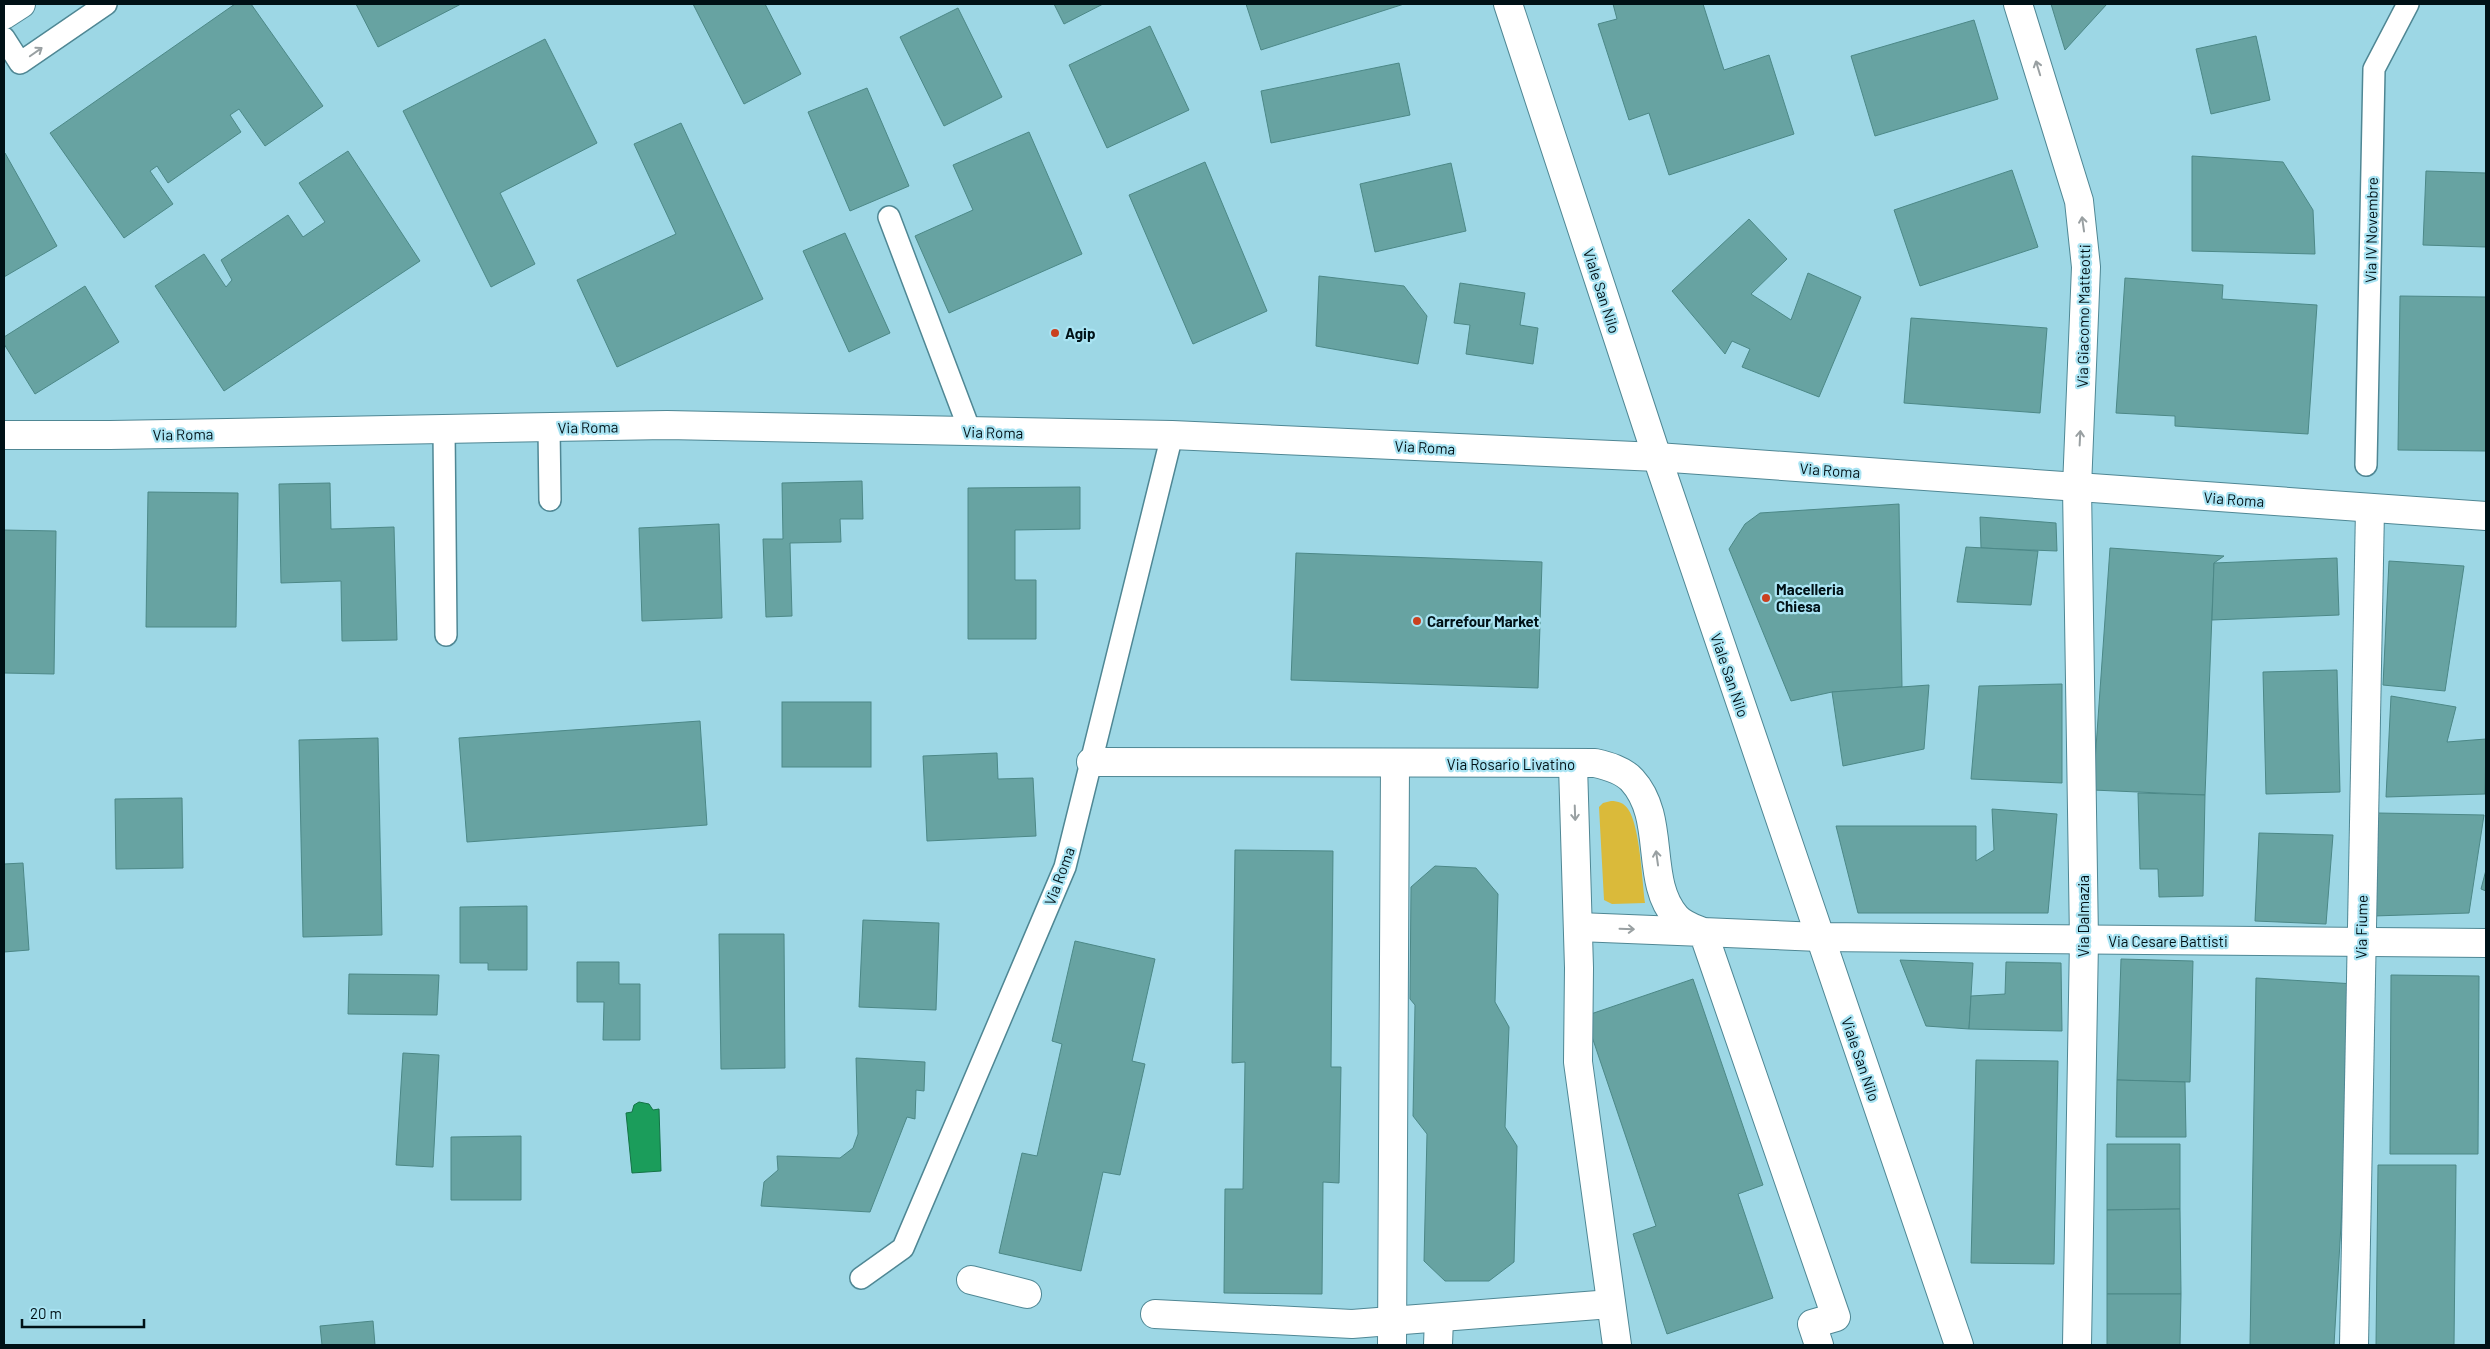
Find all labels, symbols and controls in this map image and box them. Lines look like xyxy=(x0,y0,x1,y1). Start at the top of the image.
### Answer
one-way arrow xyxy=(29,47,43,57)
one-way arrow xyxy=(2033,60,2042,76)
street label: Via IV Novembre xyxy=(2361,177,2381,283)
one-way arrow xyxy=(2078,216,2088,232)
street label: Via Giacomo Matteotti xyxy=(2073,244,2093,388)
street label: Viale San Nilo xyxy=(1580,246,1624,336)
place label: Agip xyxy=(1065,324,1095,342)
marker: Agip xyxy=(1049,327,1061,339)
street label: Via Roma xyxy=(557,417,619,437)
street label: Via Roma xyxy=(962,422,1024,442)
street label: Via Roma xyxy=(152,424,214,444)
one-way arrow xyxy=(2075,431,2084,447)
street label: Via Roma xyxy=(1394,436,1456,458)
street label: Via Roma xyxy=(1799,459,1861,481)
street label: Via Roma xyxy=(2203,488,2265,510)
place label: Macelleria Chiesa xyxy=(1776,580,1844,615)
marker: Macelleria Chiesa xyxy=(1760,592,1772,604)
place label: Carrefour Market xyxy=(1427,612,1540,630)
marker: Carrefour Market xyxy=(1411,615,1423,627)
street label: Viale San Nilo xyxy=(1707,631,1753,719)
street label: Via Rosario Livatino xyxy=(1447,755,1575,773)
one-way arrow xyxy=(1570,805,1580,821)
street label: Via Roma xyxy=(1040,844,1078,908)
one-way arrow xyxy=(1652,851,1662,867)
street label: Via Dalmazia xyxy=(2074,875,2092,957)
street label: Via Fiume xyxy=(2351,895,2371,959)
one-way arrow xyxy=(1618,924,1634,933)
street label: Via Cesare Battisti xyxy=(2108,932,2228,950)
street label: Viale San Nilo xyxy=(1838,1015,1884,1103)
scale bar xyxy=(22,1296,145,1328)
text: 20 m xyxy=(30,1304,62,1322)

